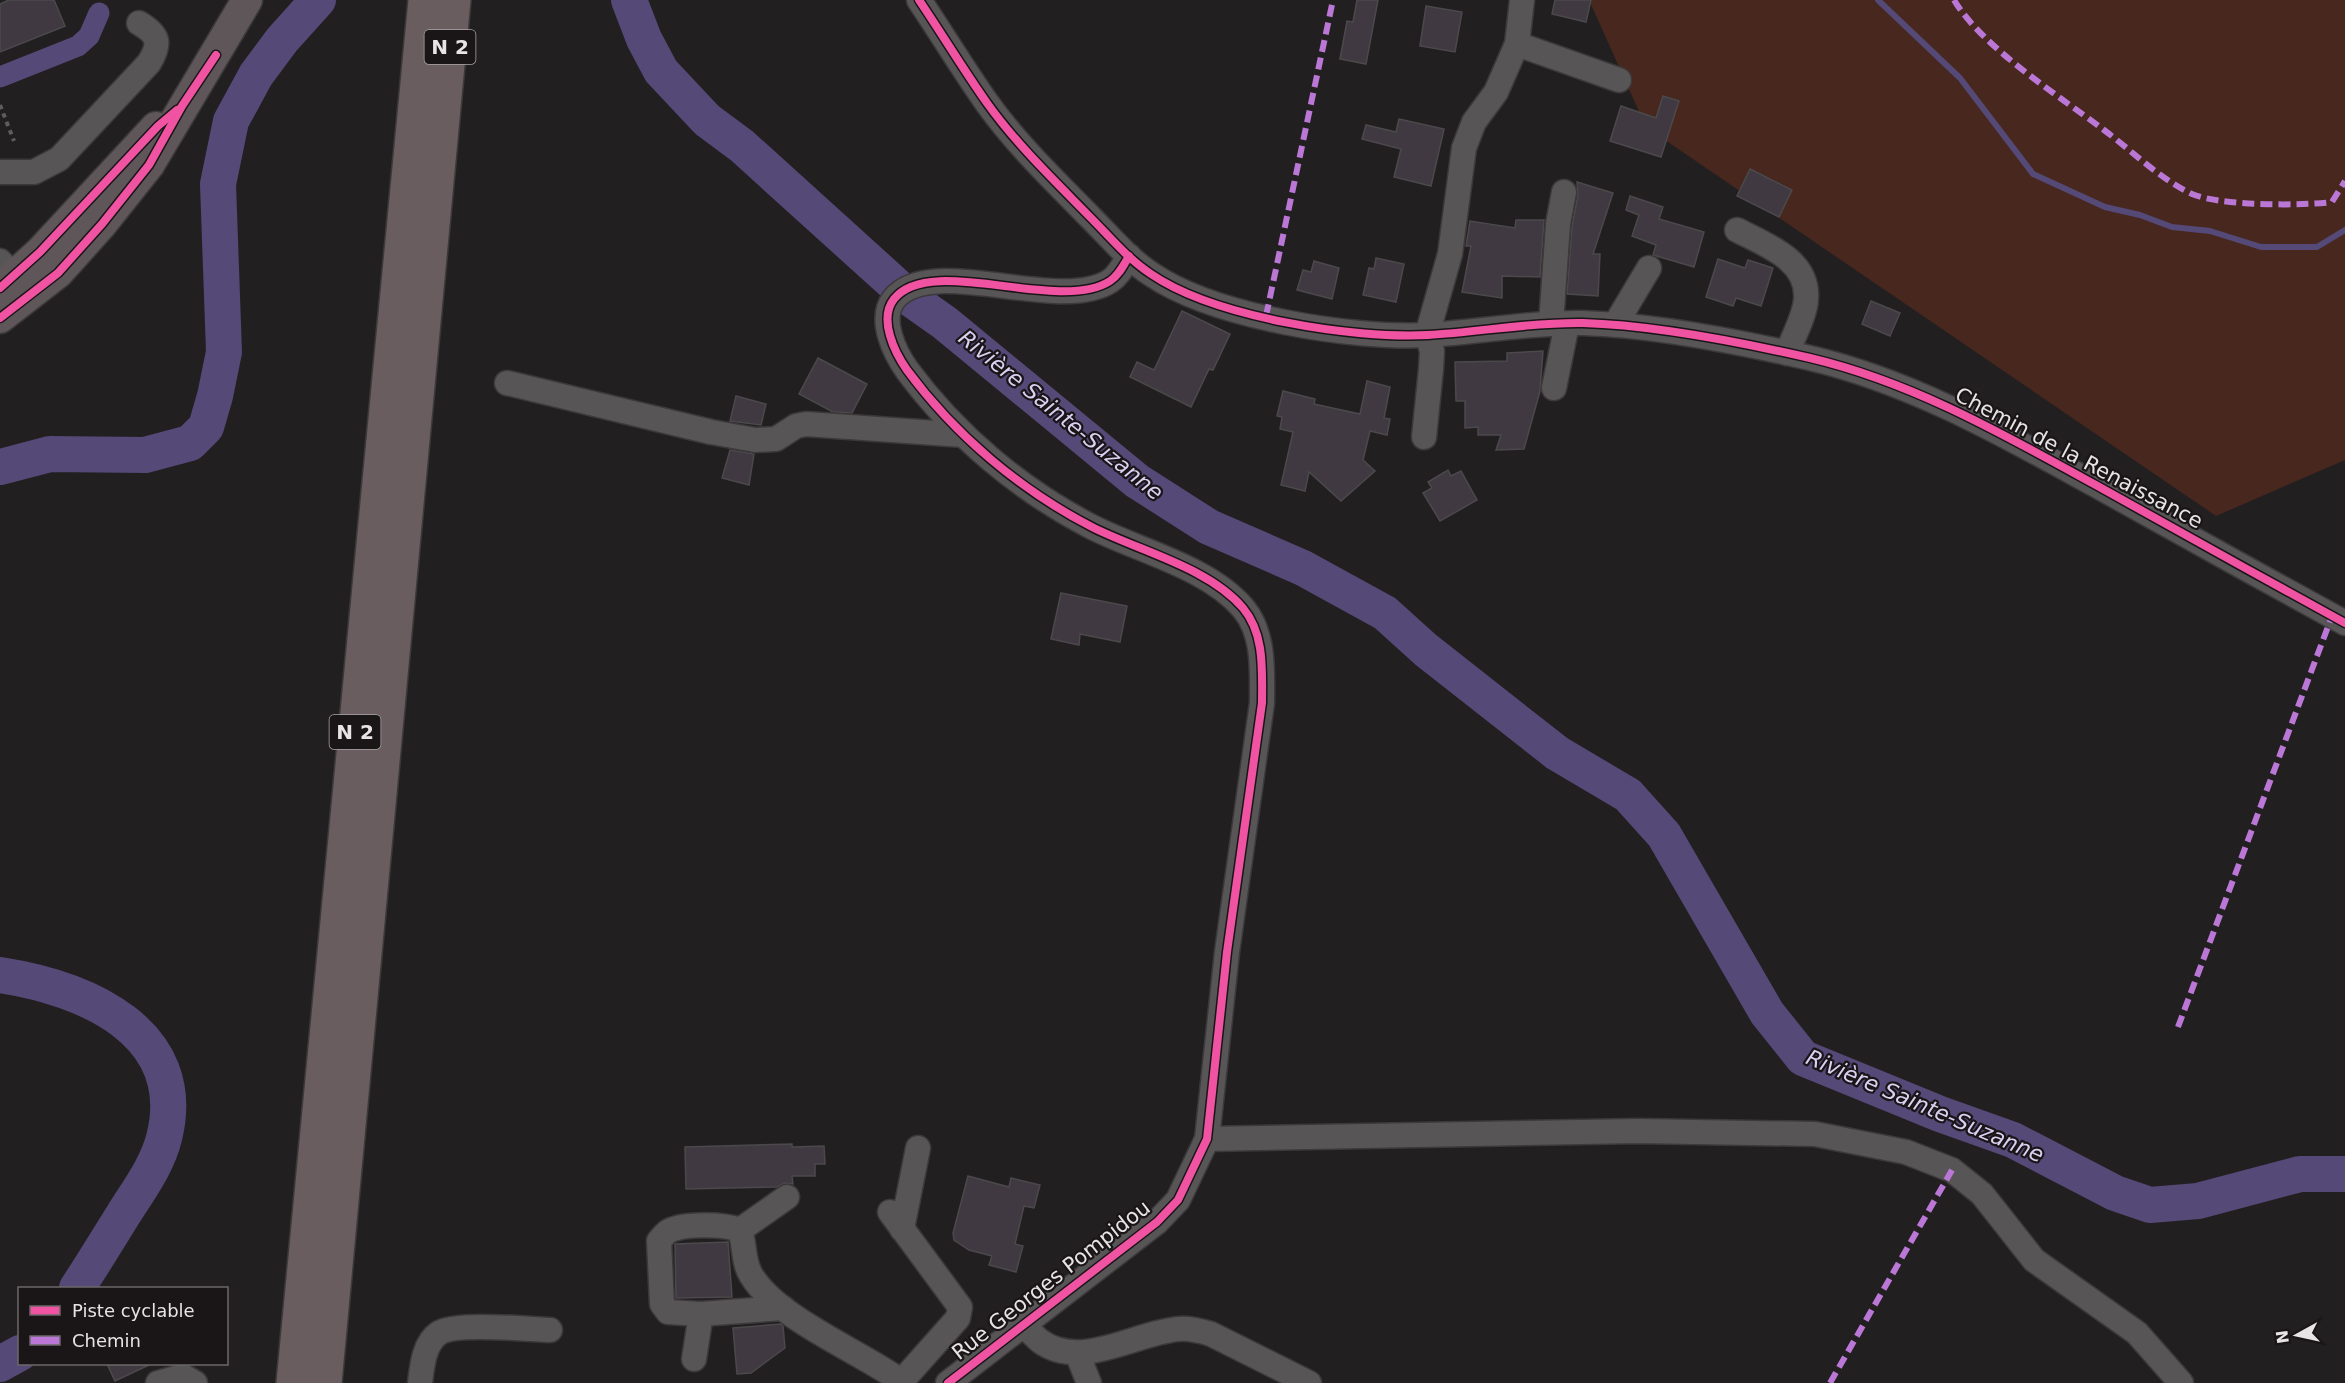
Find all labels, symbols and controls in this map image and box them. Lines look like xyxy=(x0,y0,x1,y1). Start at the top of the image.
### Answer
road number: N 2 xyxy=(424,30,476,64)
water label: Rivière Sainte-Suzanne xyxy=(954,325,1168,505)
street label: Chemin de la Renaissance xyxy=(1951,382,2207,534)
road number: N 2 xyxy=(330,715,380,749)
water label: Rivière Sainte-Suzanne xyxy=(1802,1045,2048,1167)
street label: Rue Georges Pompidou xyxy=(947,1195,1155,1365)
legend xyxy=(18,1287,228,1365)
text: Piste cyclable xyxy=(72,1300,195,1321)
north arrow xyxy=(2267,1305,2327,1365)
text: N xyxy=(2272,1329,2293,1345)
text: Chemin xyxy=(72,1330,141,1351)

